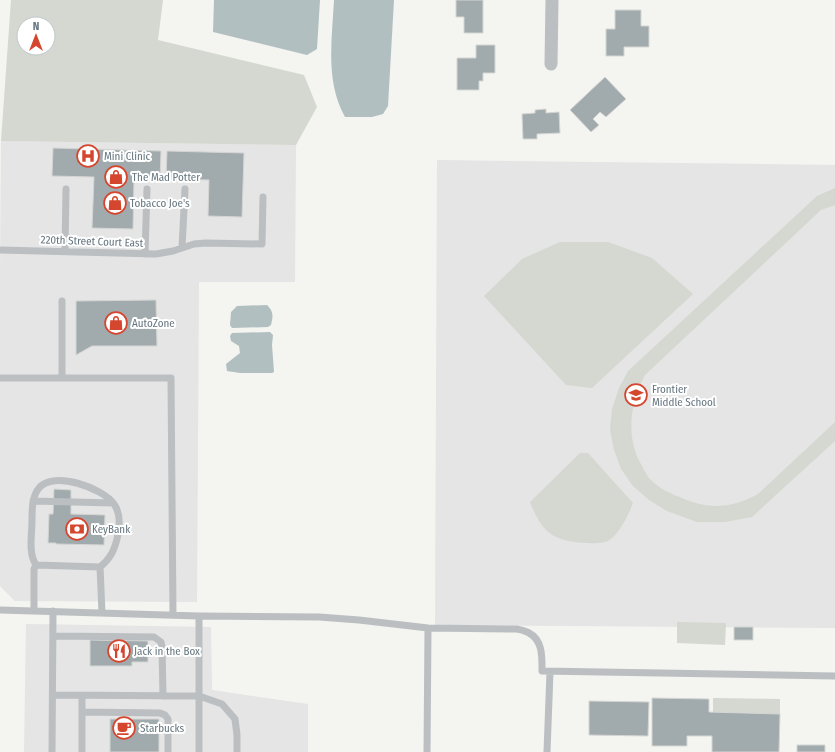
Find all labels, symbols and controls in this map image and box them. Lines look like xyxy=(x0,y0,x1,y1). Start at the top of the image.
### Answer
north arrow xyxy=(16,16,56,56)
text: N xyxy=(33,20,39,33)
hospital icon: Mini Clinic xyxy=(75,143,101,169)
place label: Mini Clinic xyxy=(104,150,150,163)
shop icon: The Mad Potter xyxy=(103,164,129,190)
place label: The Mad Potter xyxy=(132,171,200,184)
shop icon: Tobacco Joe's xyxy=(102,190,128,216)
place label: Tobacco Joe's xyxy=(130,197,190,210)
street label: 220th Street Court East xyxy=(40,233,144,250)
shop icon: AutoZone xyxy=(103,310,129,336)
place label: AutoZone xyxy=(132,317,175,330)
school or university icon: Frontier Middle School xyxy=(623,382,649,408)
place label: Frontier Middle School xyxy=(652,383,716,409)
bank icon: KeyBank xyxy=(64,516,90,542)
place label: KeyBank xyxy=(92,523,131,536)
restaurant icon: Jack in the Box xyxy=(106,638,132,664)
place label: Jack in the Box xyxy=(134,645,200,658)
cafe icon: Starbucks xyxy=(111,715,137,741)
place label: Starbucks xyxy=(140,722,185,735)

